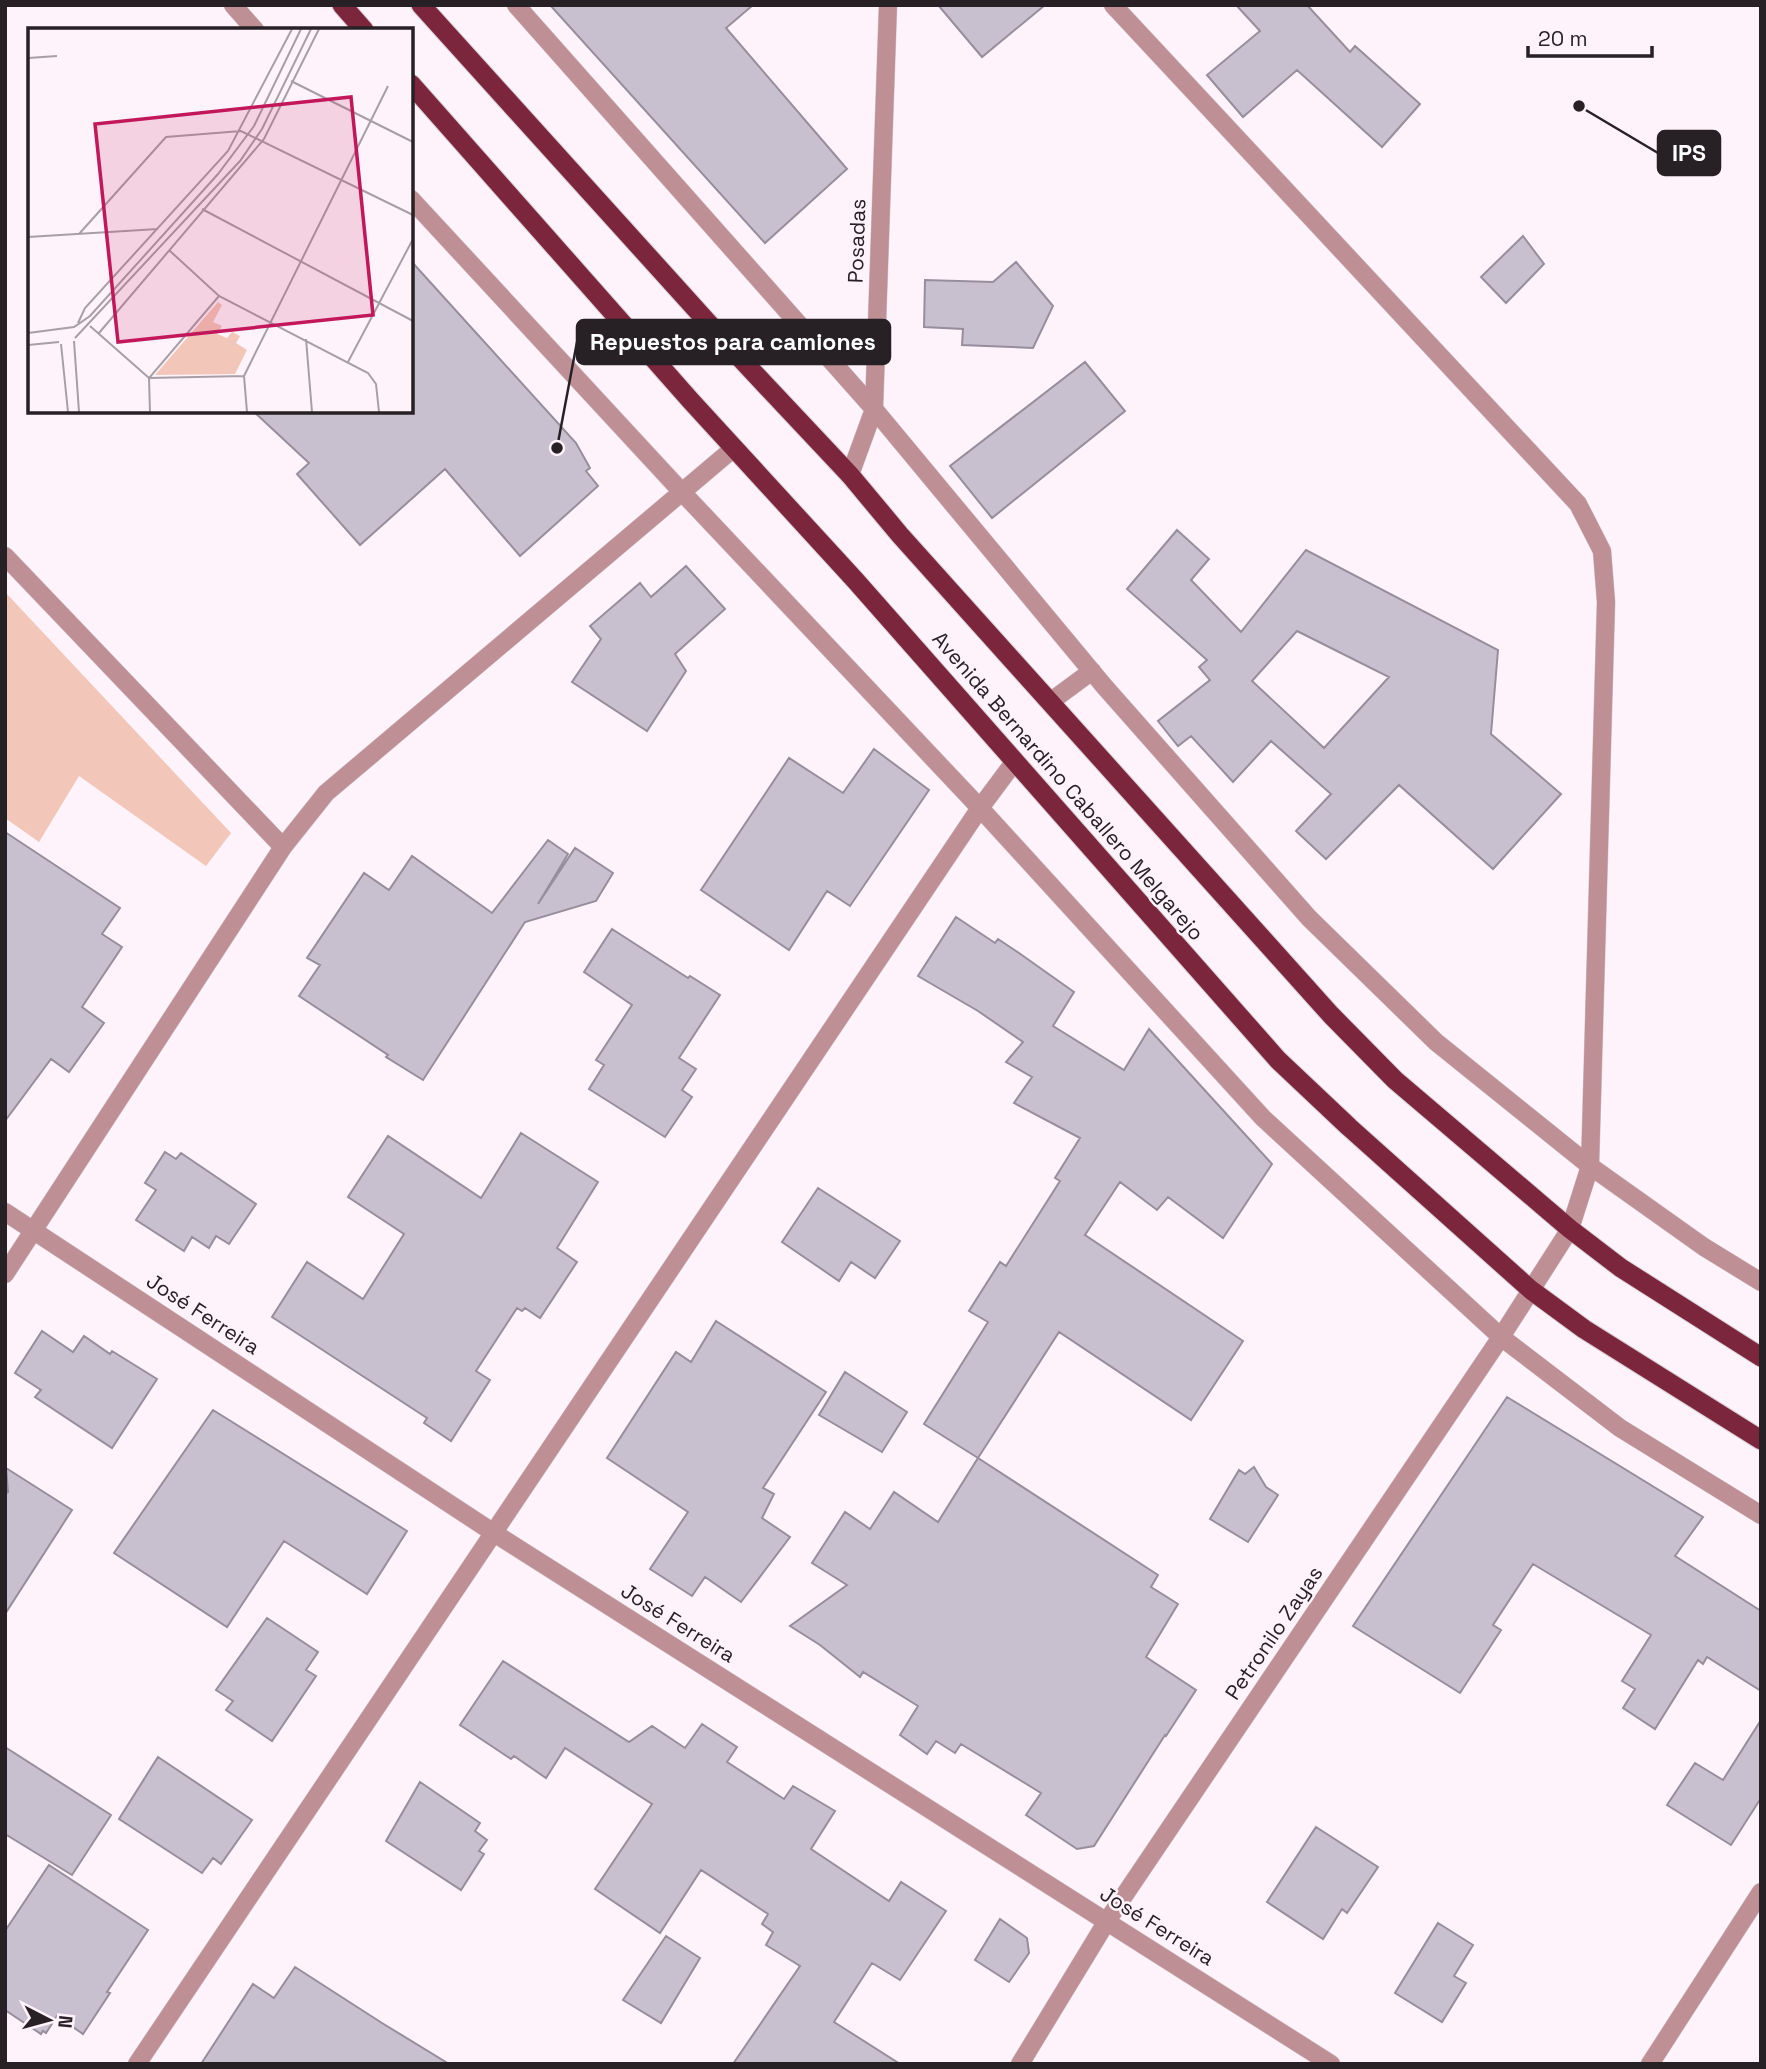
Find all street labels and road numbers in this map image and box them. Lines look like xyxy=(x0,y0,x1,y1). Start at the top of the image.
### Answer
street label: Posadas xyxy=(842,198,871,284)
street label: Avenida Bernardino Caballero Melgarejo xyxy=(927,625,1210,946)
street label: José Ferreira xyxy=(141,1267,265,1360)
street label: Petronilo Zayas xyxy=(1219,1561,1328,1705)
street label: José Ferreira xyxy=(616,1577,741,1668)
street label: José Ferreira xyxy=(1095,1880,1220,1971)

